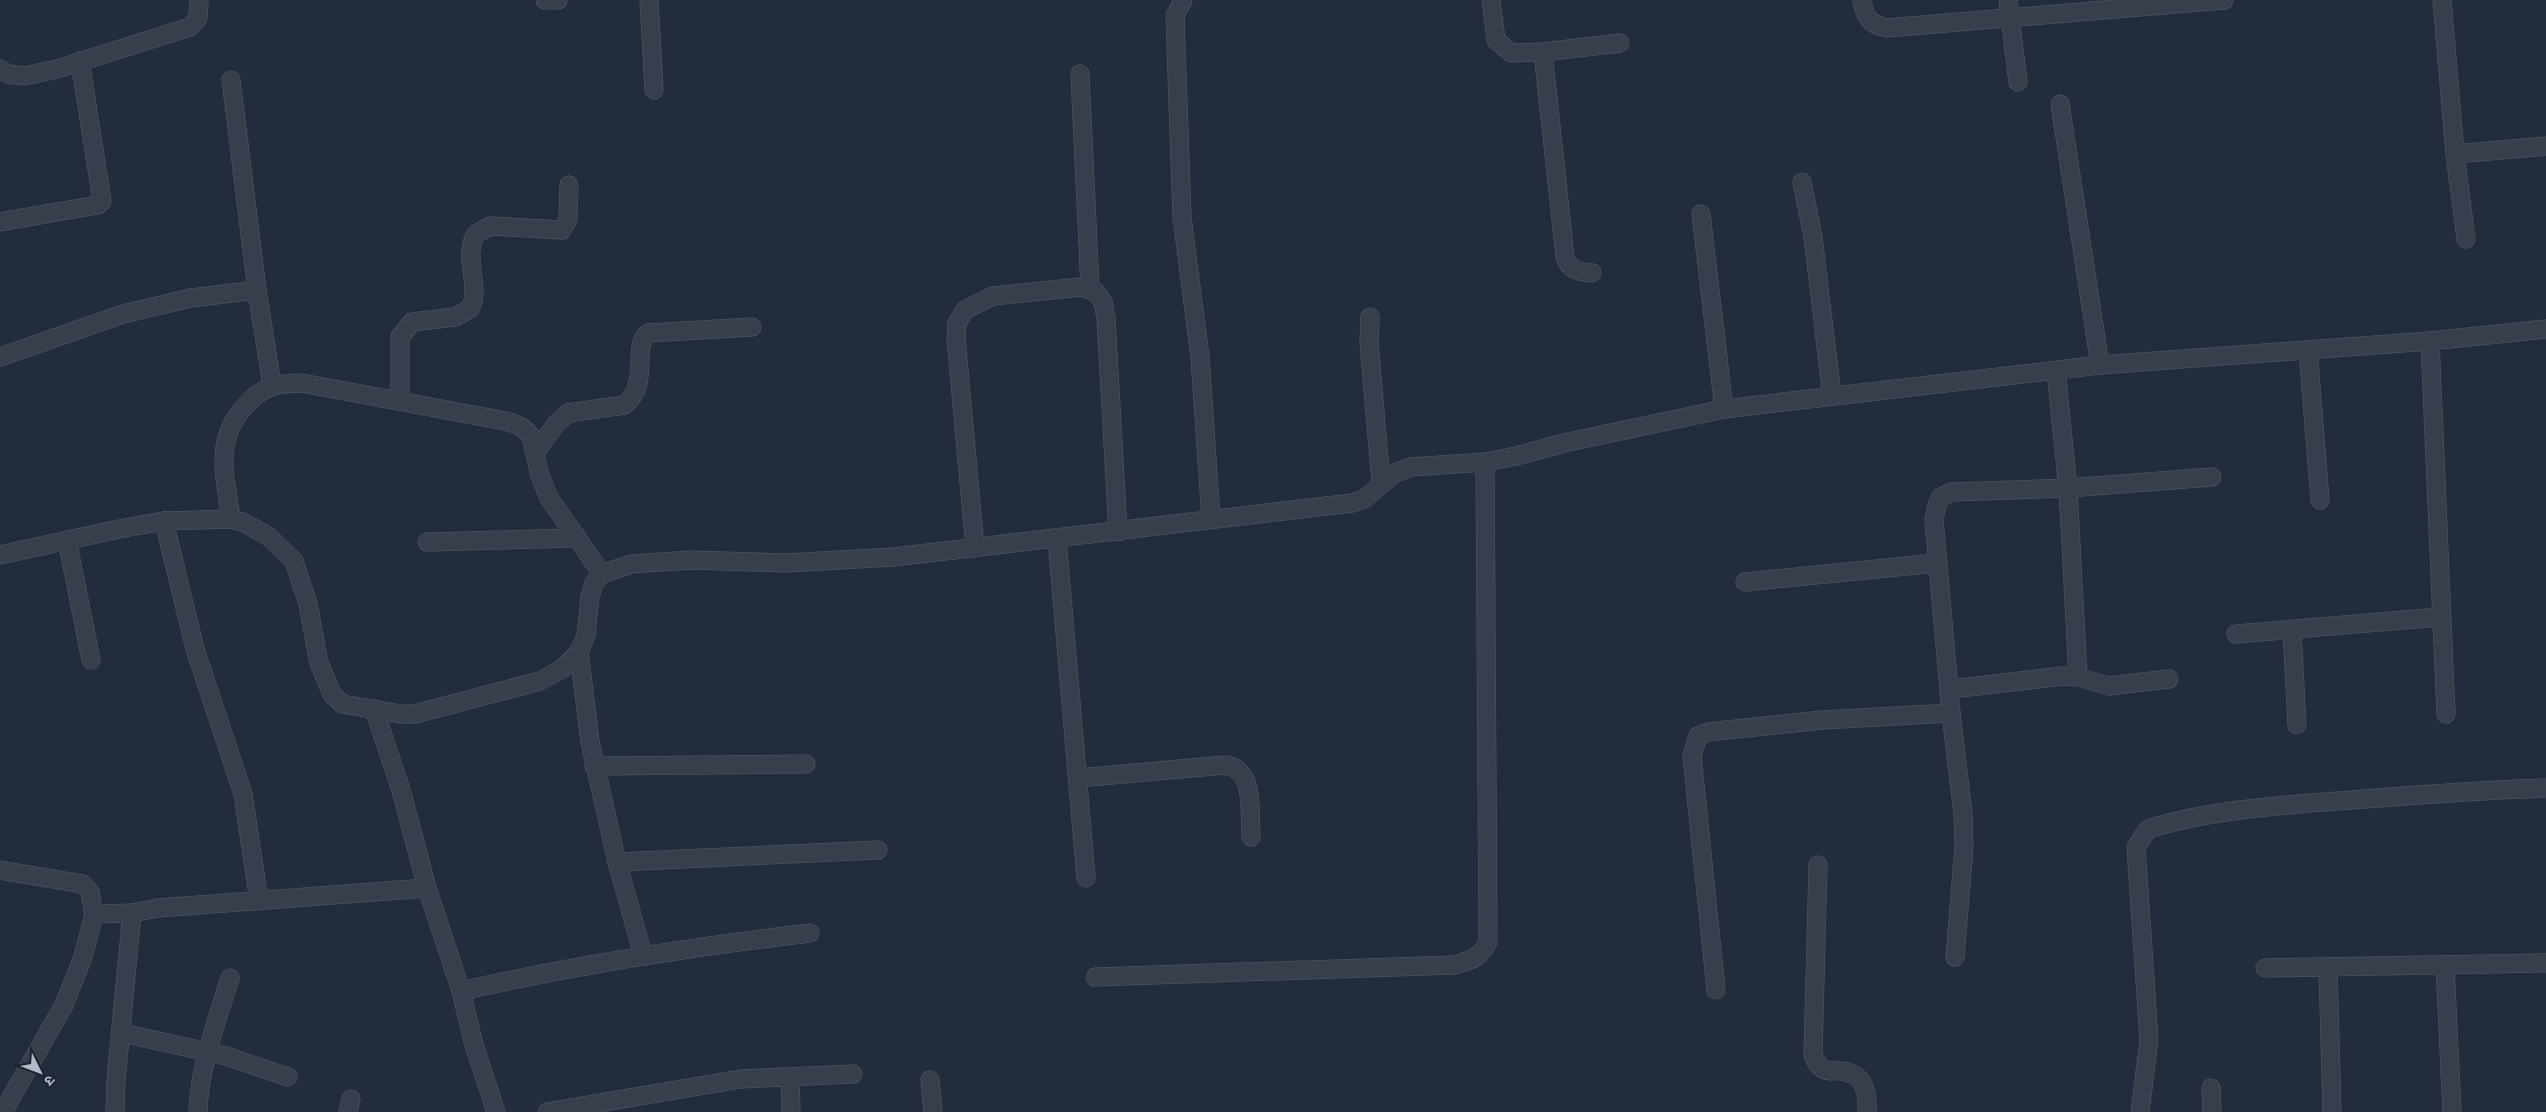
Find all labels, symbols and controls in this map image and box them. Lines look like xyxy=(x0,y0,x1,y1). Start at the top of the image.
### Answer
north arrow xyxy=(15,1047,65,1097)
text: उ xyxy=(40,1072,59,1090)

